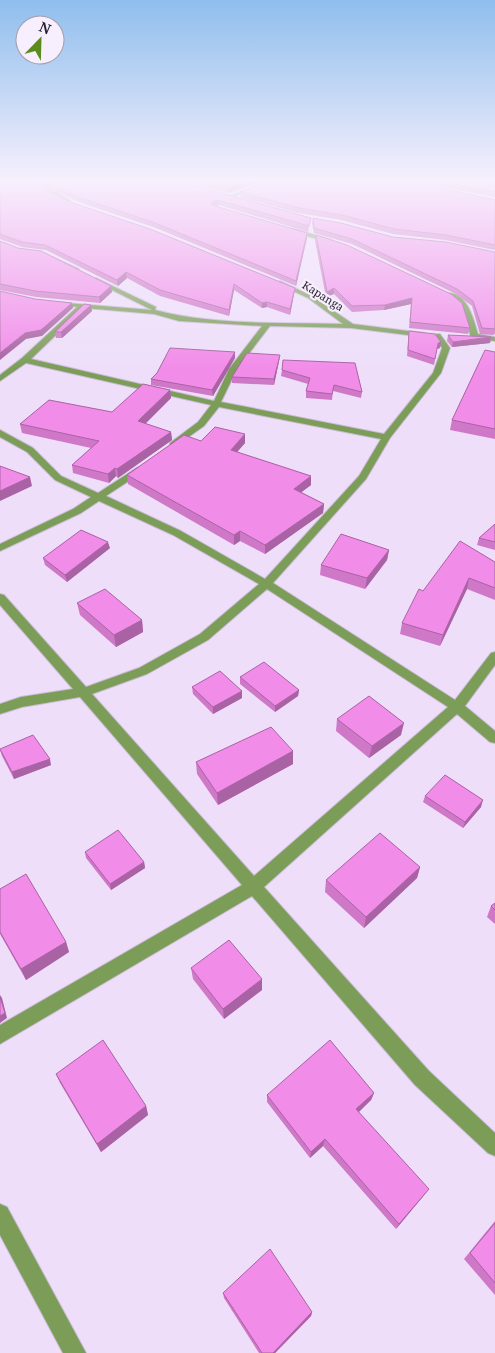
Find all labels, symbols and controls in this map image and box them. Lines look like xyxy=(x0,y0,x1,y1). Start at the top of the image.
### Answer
north arrow xyxy=(15,15,65,65)
text: N xyxy=(36,17,54,38)
street label: Kapanga xyxy=(300,277,347,314)

